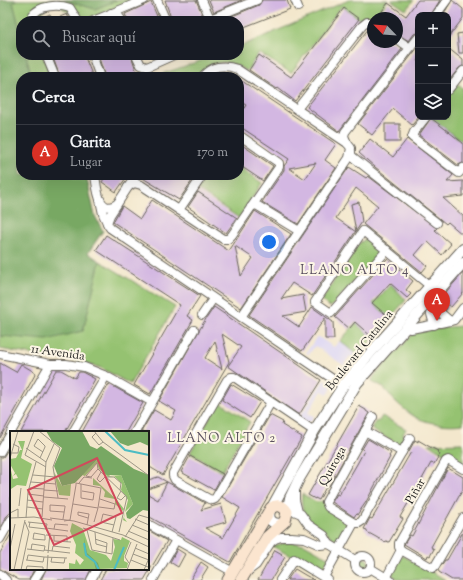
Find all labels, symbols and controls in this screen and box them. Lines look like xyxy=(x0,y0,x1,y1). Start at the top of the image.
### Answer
north arrow xyxy=(367,12,403,48)
map controls xyxy=(415,12,451,120)
button: + xyxy=(415,12,451,48)
search box xyxy=(16,16,244,60)
icon: search xyxy=(30,27,52,49)
text: Buscar aquí xyxy=(62,28,136,49)
button: − xyxy=(415,48,451,84)
button: layers xyxy=(415,84,451,120)
text: Cerca xyxy=(32,86,75,110)
text: Garita xyxy=(70,133,111,154)
text: A xyxy=(40,144,50,162)
text: 170 m xyxy=(197,144,228,162)
text: Lugar xyxy=(70,154,102,172)
your location xyxy=(259,232,279,252)
district label: LLANO ALTO 4 xyxy=(300,262,410,280)
pin: A xyxy=(424,288,450,321)
street label: Boulevard Catalina xyxy=(322,306,398,395)
street label: 11 Avenida xyxy=(30,340,86,366)
district label: LLANO ALTO 2 xyxy=(168,430,276,448)
inset map xyxy=(10,431,149,570)
street label: Quiroga xyxy=(315,443,351,490)
street label: Piñar xyxy=(401,475,431,508)

